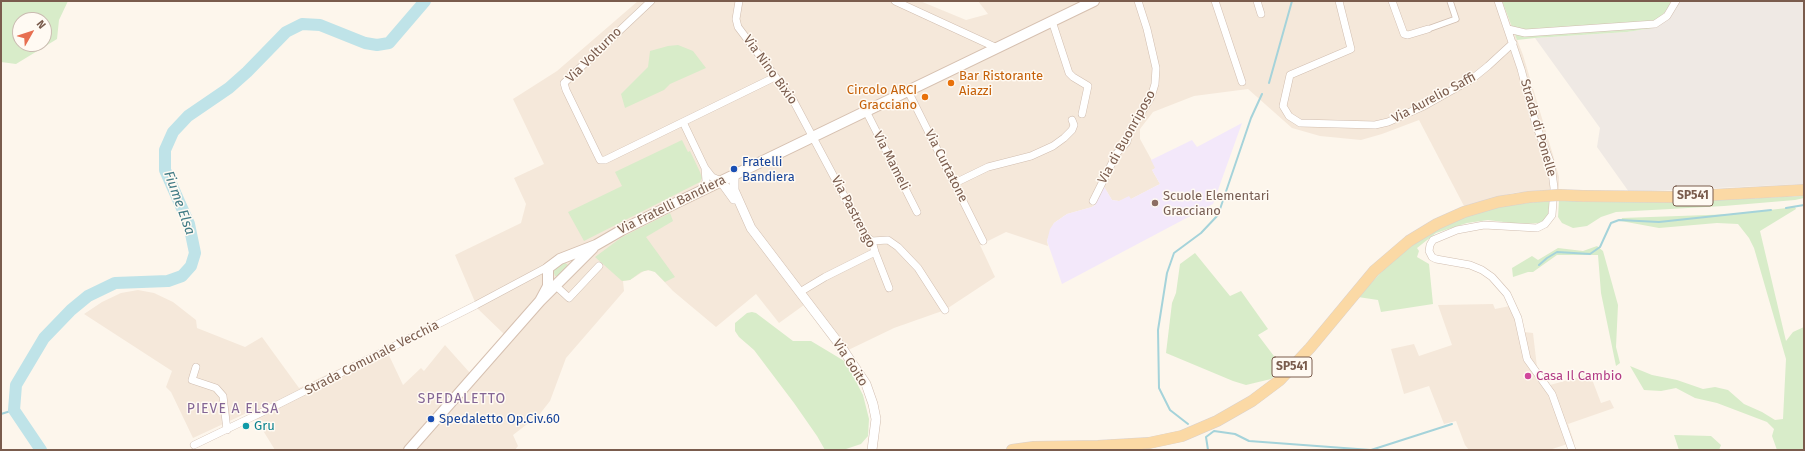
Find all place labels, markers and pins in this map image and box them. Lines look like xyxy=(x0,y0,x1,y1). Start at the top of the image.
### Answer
place label: Bar Ristorante Aiazzi xyxy=(959,68,1043,99)
marker: Bar Ristorante Aiazzi xyxy=(946,78,956,88)
place label: Circolo ARCI Gracciano xyxy=(847,82,917,113)
marker: Circolo ARCI Gracciano xyxy=(920,92,930,102)
place label: Fratelli Bandiera xyxy=(742,154,795,185)
marker: Fratelli Bandiera xyxy=(729,164,739,174)
place label: Scuole Elementari Gracciano xyxy=(1163,188,1269,219)
marker: Scuole Elementari Gracciano xyxy=(1150,198,1160,208)
place label: Casa Il Cambio xyxy=(1536,368,1622,384)
marker: Casa Il Cambio xyxy=(1523,371,1533,381)
place label: Spedaletto Op.Civ.60 xyxy=(439,411,560,427)
marker: Spedaletto Op.Civ.60 xyxy=(426,414,436,424)
place label: Gru xyxy=(254,418,275,434)
marker: Gru xyxy=(241,421,251,431)

